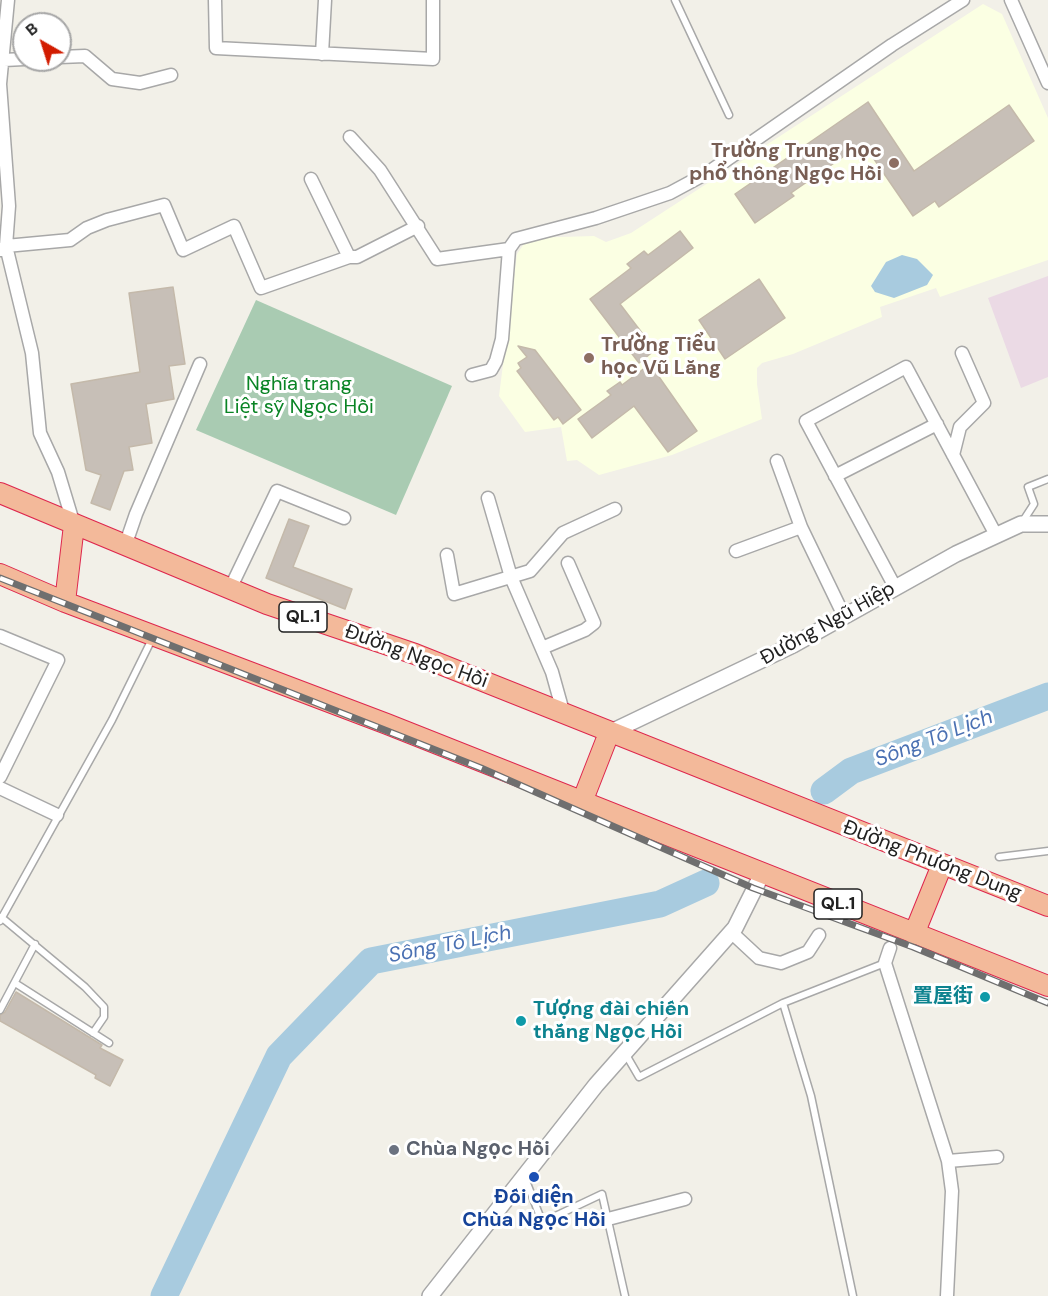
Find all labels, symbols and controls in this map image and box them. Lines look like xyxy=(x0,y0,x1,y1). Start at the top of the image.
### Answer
north arrow xyxy=(12,12,72,72)
text: B xyxy=(21,18,42,41)
place label: Trường Trung học phổ thông Ngọc Hồi xyxy=(689,140,882,187)
marker: Trường Trung học phổ thông Ngọc Hồi xyxy=(887,156,901,170)
place label: Trường Tiểu học Vũ Lăng xyxy=(601,334,721,381)
marker: Trường Tiểu học Vũ Lăng xyxy=(582,351,596,365)
park label: Nghĩa trang Liệt sỹ Ngọc Hồi xyxy=(224,373,374,420)
street label: Đường Ngũ Hiệp xyxy=(757,577,899,671)
road number: QL.1 xyxy=(279,602,327,632)
street label: Đường Ngọc Hồi xyxy=(341,620,491,694)
water label: Sông Tô Lịch xyxy=(871,705,997,773)
street label: Đường Phương Dung xyxy=(839,816,1025,906)
road number: QL.1 xyxy=(814,889,862,919)
water label: Sông Tô Lịch xyxy=(387,921,513,969)
place label: 置屋街 xyxy=(913,985,973,1009)
marker: 置屋街 xyxy=(978,990,992,1004)
place label: Tượng đài chiến thắng Ngọc Hồi xyxy=(533,998,689,1045)
marker: Tượng đài chiến thắng Ngọc Hồi xyxy=(514,1014,528,1028)
place label: Chùa Ngọc Hồi xyxy=(406,1138,550,1162)
marker: Chùa Ngọc Hồi xyxy=(387,1143,401,1157)
marker: Đối diện Chùa Ngọc Hồi xyxy=(527,1170,541,1184)
place label: Đối diện Chùa Ngọc Hồi xyxy=(462,1186,606,1233)

